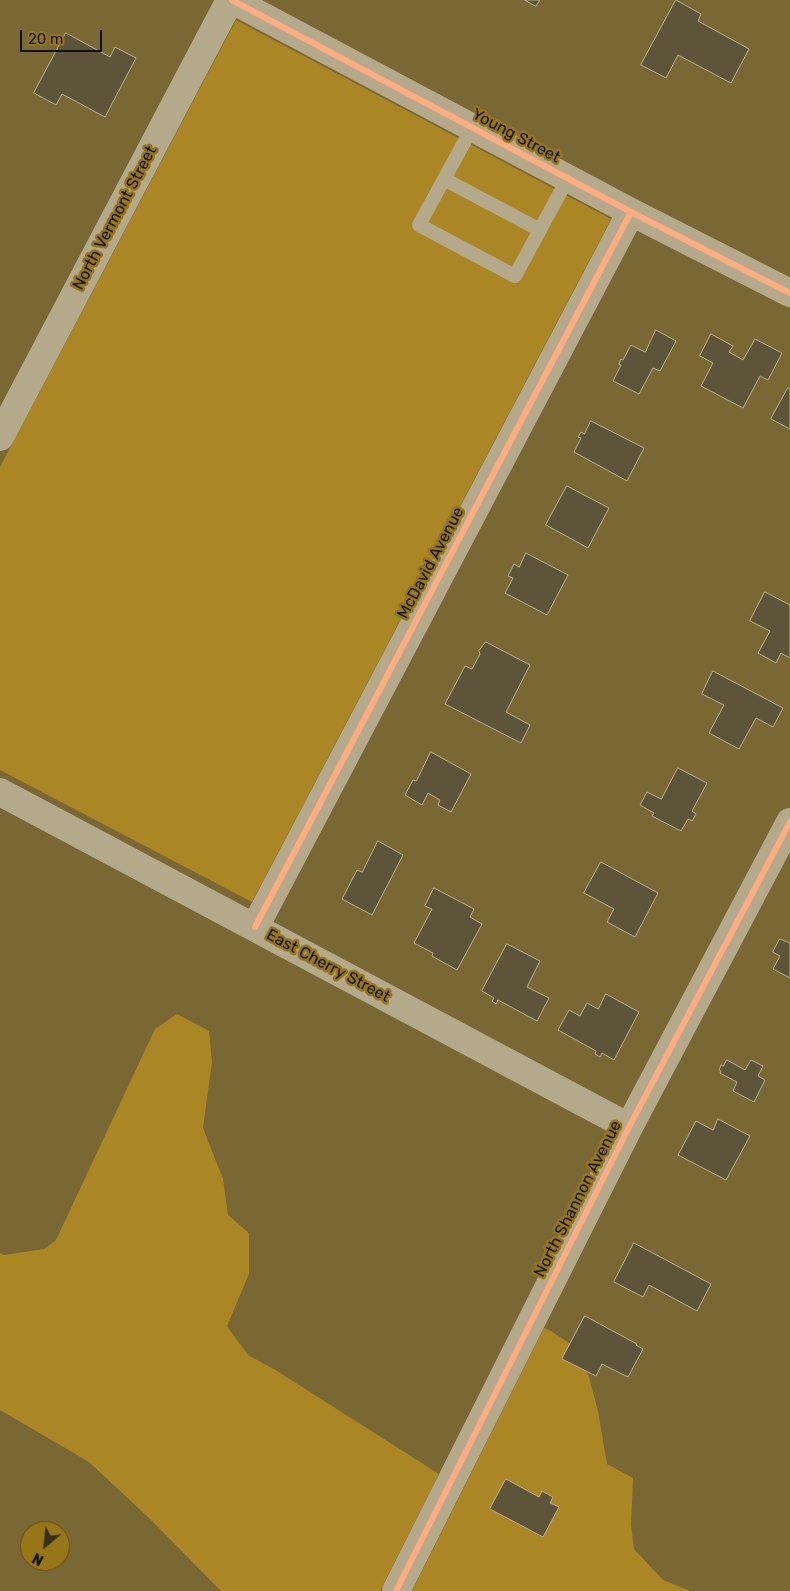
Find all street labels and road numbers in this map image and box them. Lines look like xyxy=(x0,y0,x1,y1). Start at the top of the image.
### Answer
street label: Young Street xyxy=(469,105,563,167)
street label: North Vermont Street xyxy=(69,143,161,293)
street label: McDavid Avenue xyxy=(394,504,468,622)
street label: East Cherry Street xyxy=(263,925,393,1007)
street label: North Shannon Avenue xyxy=(530,1118,626,1280)

